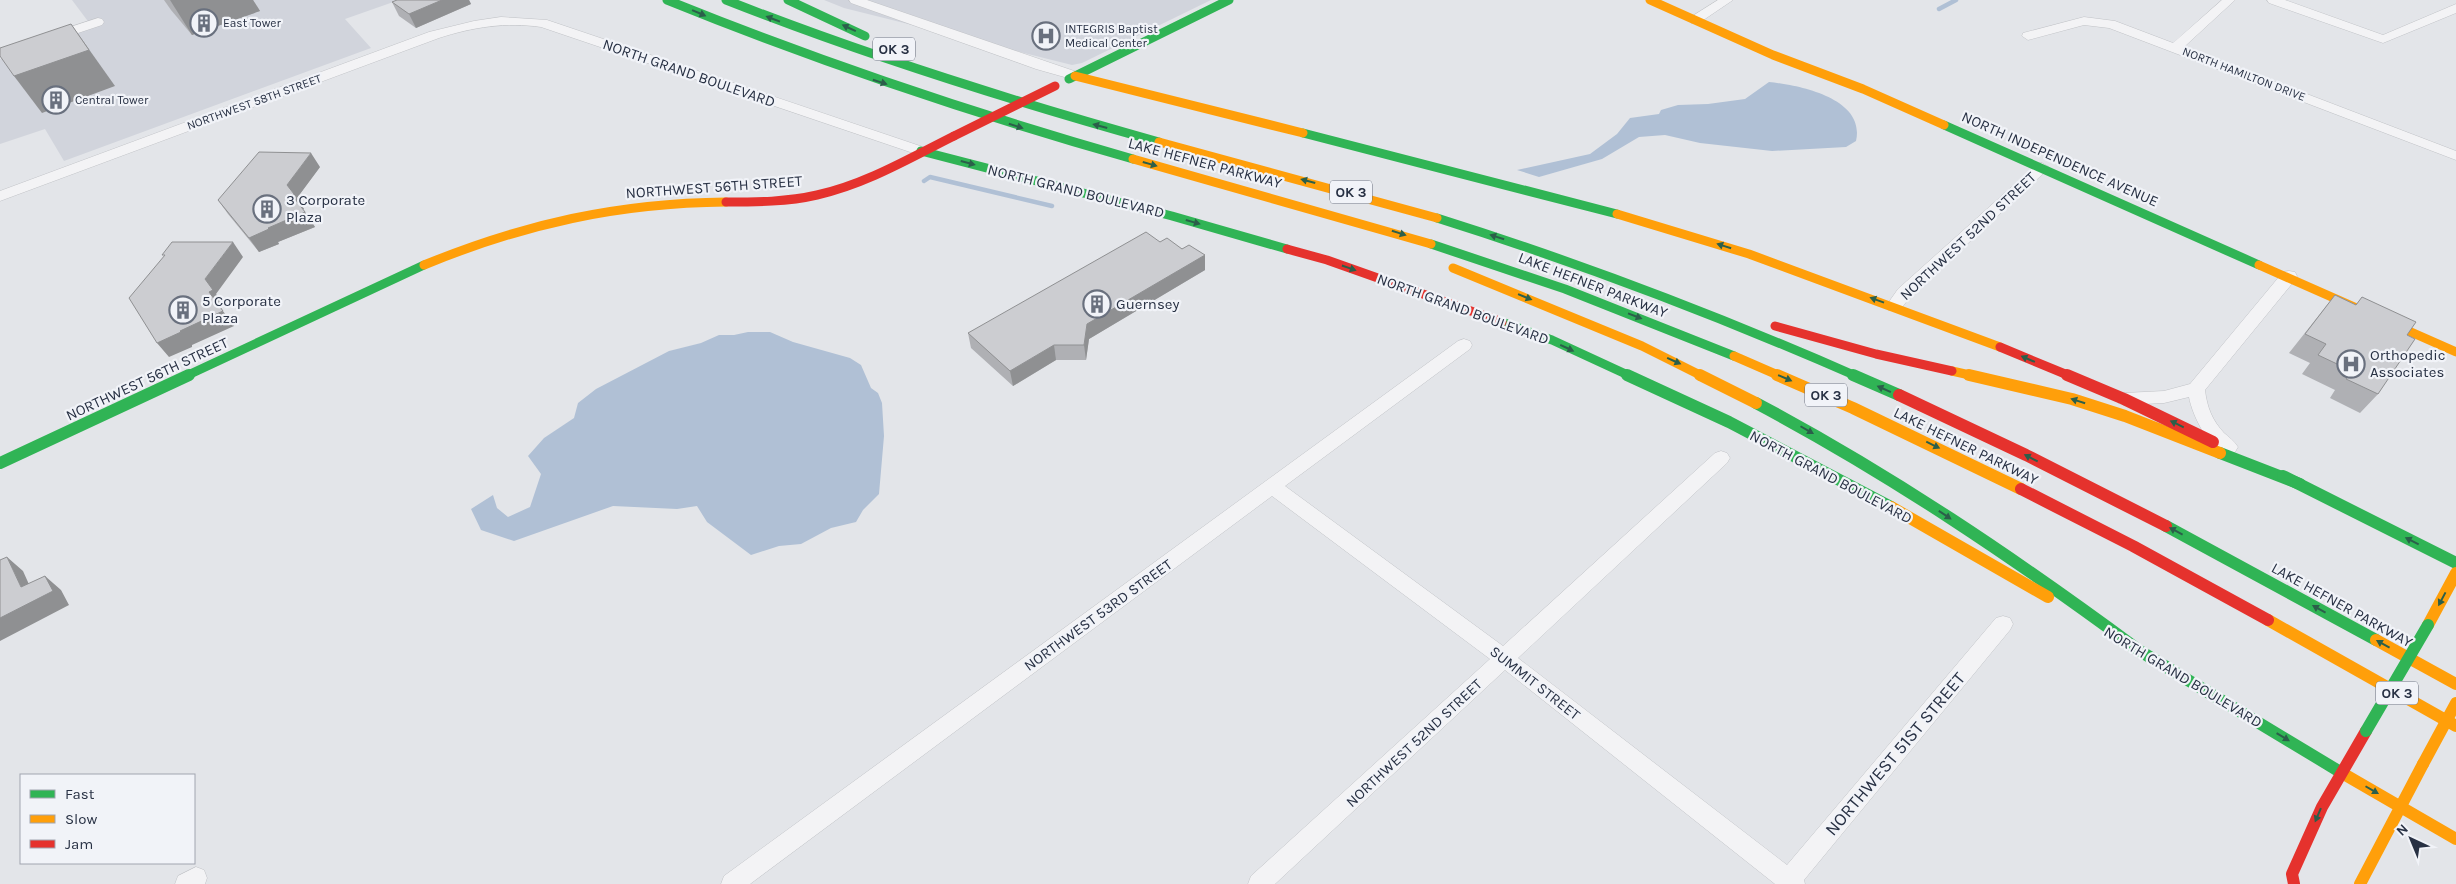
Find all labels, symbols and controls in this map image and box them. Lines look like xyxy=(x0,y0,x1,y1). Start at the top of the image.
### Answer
building icon: East Tower xyxy=(189,8,219,38)
one-way arrow xyxy=(692,10,706,18)
one-way arrow xyxy=(766,15,781,22)
place label: East Tower xyxy=(223,16,281,30)
hospital icon: INTEGRIS Baptist Medical Center xyxy=(1031,21,1061,51)
place label: INTEGRIS Baptist Medical Center xyxy=(1065,22,1158,50)
one-way arrow xyxy=(842,24,857,33)
street label: NORTH GRAND BOULEVARD xyxy=(600,35,778,111)
road number: OK 3 xyxy=(873,38,915,61)
street label: NORTH HAMILTON DRIVE xyxy=(2181,44,2307,104)
street label: NORTHWEST 58TH STREET xyxy=(185,71,323,133)
one-way arrow xyxy=(873,78,888,86)
building icon: Central Tower xyxy=(41,85,71,115)
place label: Central Tower xyxy=(75,93,149,107)
street label: NORTH INDEPENDENCE AVENUE xyxy=(1959,107,2161,211)
one-way arrow xyxy=(1093,121,1108,129)
one-way arrow xyxy=(1009,122,1024,130)
street label: LAKE HEFNER PARKWAY xyxy=(1126,134,1285,192)
one-way arrow xyxy=(961,160,976,168)
street label: NORTH GRAND BOULEVARD xyxy=(986,160,1166,222)
one-way arrow xyxy=(1142,161,1157,169)
street label: NORTHWEST 52ND STREET xyxy=(1896,168,2040,304)
street label: NORTHWEST 56TH STREET xyxy=(625,172,803,202)
one-way arrow xyxy=(1301,176,1316,184)
road number: OK 3 xyxy=(1330,180,1372,203)
place label: 3 Corporate Plaza xyxy=(286,191,365,226)
building icon: 3 Corporate Plaza xyxy=(252,194,282,224)
one-way arrow xyxy=(1186,218,1201,226)
one-way arrow xyxy=(1392,230,1407,238)
one-way arrow xyxy=(1490,233,1505,241)
one-way arrow xyxy=(1716,242,1731,249)
street label: LAKE HEFNER PARKWAY xyxy=(1516,248,1671,322)
one-way arrow xyxy=(1342,264,1357,272)
street label: NORTH GRAND BOULEVARD xyxy=(1375,270,1551,348)
building icon: Guernsey xyxy=(1082,289,1112,319)
place label: 5 Corporate Plaza xyxy=(202,292,281,327)
one-way arrow xyxy=(1518,293,1533,301)
building icon: 5 Corporate Plaza xyxy=(168,295,198,325)
place label: Guernsey xyxy=(1116,295,1180,313)
one-way arrow xyxy=(1869,296,1884,304)
one-way arrow xyxy=(1628,312,1643,320)
street label: NORTHWEST 56TH STREET xyxy=(63,333,231,425)
one-way arrow xyxy=(1560,343,1575,352)
place label: Orthopedic Associates xyxy=(2370,346,2446,381)
hospital icon: Orthopedic Associates xyxy=(2336,349,2366,379)
one-way arrow xyxy=(2021,355,2035,363)
one-way arrow xyxy=(1667,358,1681,366)
one-way arrow xyxy=(1778,374,1792,382)
road number: OK 3 xyxy=(1805,384,1847,406)
one-way arrow xyxy=(1877,385,1891,393)
one-way arrow xyxy=(2071,397,2086,405)
street label: LAKE HEFNER PARKWAY xyxy=(1891,403,2042,489)
one-way arrow xyxy=(2170,420,2184,428)
street label: NORTH GRAND BOULEVARD xyxy=(1747,426,1915,528)
one-way arrow xyxy=(1799,426,1814,434)
one-way arrow xyxy=(1926,442,1940,450)
one-way arrow xyxy=(2024,454,2039,462)
one-way arrow xyxy=(1938,510,1952,520)
one-way arrow xyxy=(2170,527,2183,536)
one-way arrow xyxy=(2405,537,2420,545)
street label: NORTHWEST 53RD STREET xyxy=(1020,555,1176,675)
street label: LAKE HEFNER PARKWAY xyxy=(2268,559,2416,652)
one-way arrow xyxy=(2438,592,2446,607)
one-way arrow xyxy=(2312,605,2326,614)
street label: NORTH GRAND BOULEVARD xyxy=(2101,623,2265,731)
one-way arrow xyxy=(2375,640,2390,648)
street label: SUMMIT STREET xyxy=(1486,642,1584,724)
street label: NORTHWEST 51ST STREET xyxy=(1820,668,1970,840)
street label: NORTHWEST 52ND STREET xyxy=(1342,675,1486,811)
road number: OK 3 xyxy=(2376,681,2418,704)
one-way arrow xyxy=(2276,732,2289,741)
legend xyxy=(20,774,195,864)
text: Fast xyxy=(65,785,95,803)
one-way arrow xyxy=(2365,785,2378,794)
one-way arrow xyxy=(2314,808,2322,822)
text: Slow xyxy=(65,810,97,828)
north arrow xyxy=(2386,814,2436,864)
text: N xyxy=(2393,820,2412,840)
text: Jam xyxy=(65,835,93,853)

